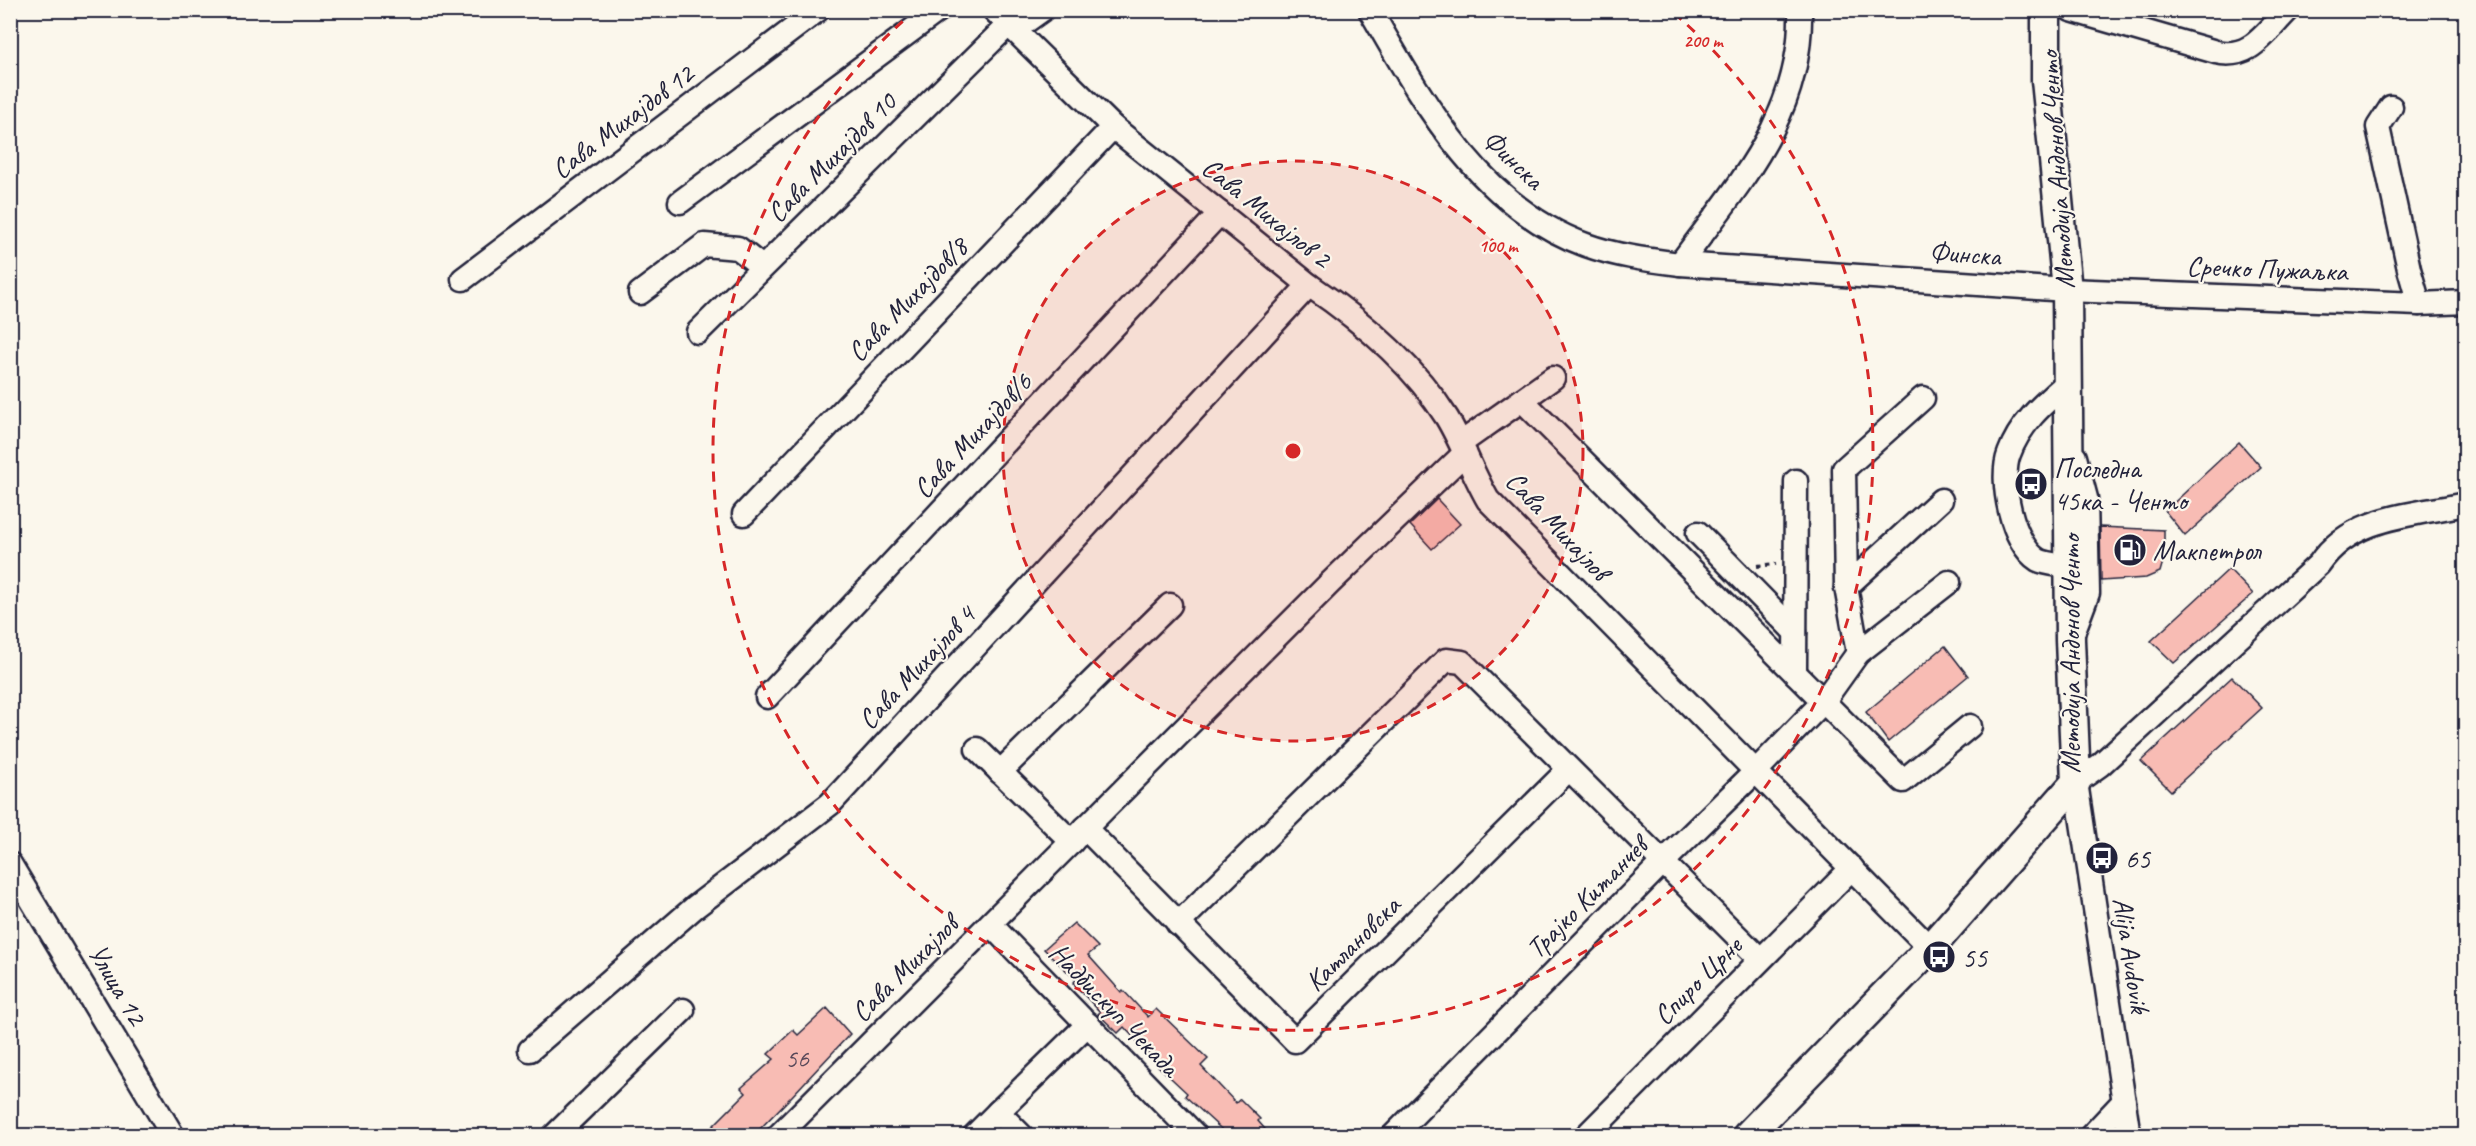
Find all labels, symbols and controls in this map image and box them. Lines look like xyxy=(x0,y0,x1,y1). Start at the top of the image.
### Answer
text: 200 m xyxy=(1684,30,1724,52)
street label: Методија Андонов Ченто xyxy=(2031,47,2082,290)
street label: Сава Михајдов 12 xyxy=(544,55,702,186)
street label: Сава Михајдов 10 xyxy=(759,83,905,230)
street label: Финска xyxy=(1476,122,1553,198)
street label: Сава Михајлов 2 xyxy=(1195,150,1340,277)
street label: Сава Михајдов/8 xyxy=(839,228,977,369)
street label: Финска xyxy=(1928,234,2004,274)
text: 100 m xyxy=(1479,235,1519,257)
street label: Сречко Пужаљка xyxy=(2186,248,2350,289)
street label: Сава Михајдов/6 xyxy=(905,364,1040,506)
centre of rings xyxy=(1283,441,1303,461)
place label: Последна 45ка - Ченто xyxy=(2054,451,2190,518)
street label: Сава Михајлов xyxy=(1498,463,1621,591)
bus stop icon: Последна 45ка - Ченто xyxy=(2013,466,2049,502)
street label: Методија Андонов Ченто xyxy=(2053,532,2088,773)
fuel station icon: Макпетрол xyxy=(2112,532,2148,568)
place label: Макпетрол xyxy=(2153,533,2262,568)
street label: Сава Михајлов 4 xyxy=(850,596,984,737)
street label: Трајко Китанчев xyxy=(1518,826,1658,965)
bus stop icon: 65 xyxy=(2084,840,2120,876)
place label: 65 xyxy=(2125,841,2152,876)
street label: Катлановска xyxy=(1297,887,1409,999)
street label: Alija Avdovik xyxy=(2105,895,2158,1017)
street label: Сава Михајлов xyxy=(843,904,969,1029)
street label: Спиро Црне xyxy=(1646,927,1750,1032)
street label: Надбискуп Чекада xyxy=(1042,935,1189,1086)
street label: Улица 12 xyxy=(81,938,156,1033)
bus stop icon: 55 xyxy=(1921,939,1957,975)
place label: 55 xyxy=(1962,940,1989,975)
house number: 56 xyxy=(785,1042,810,1075)

